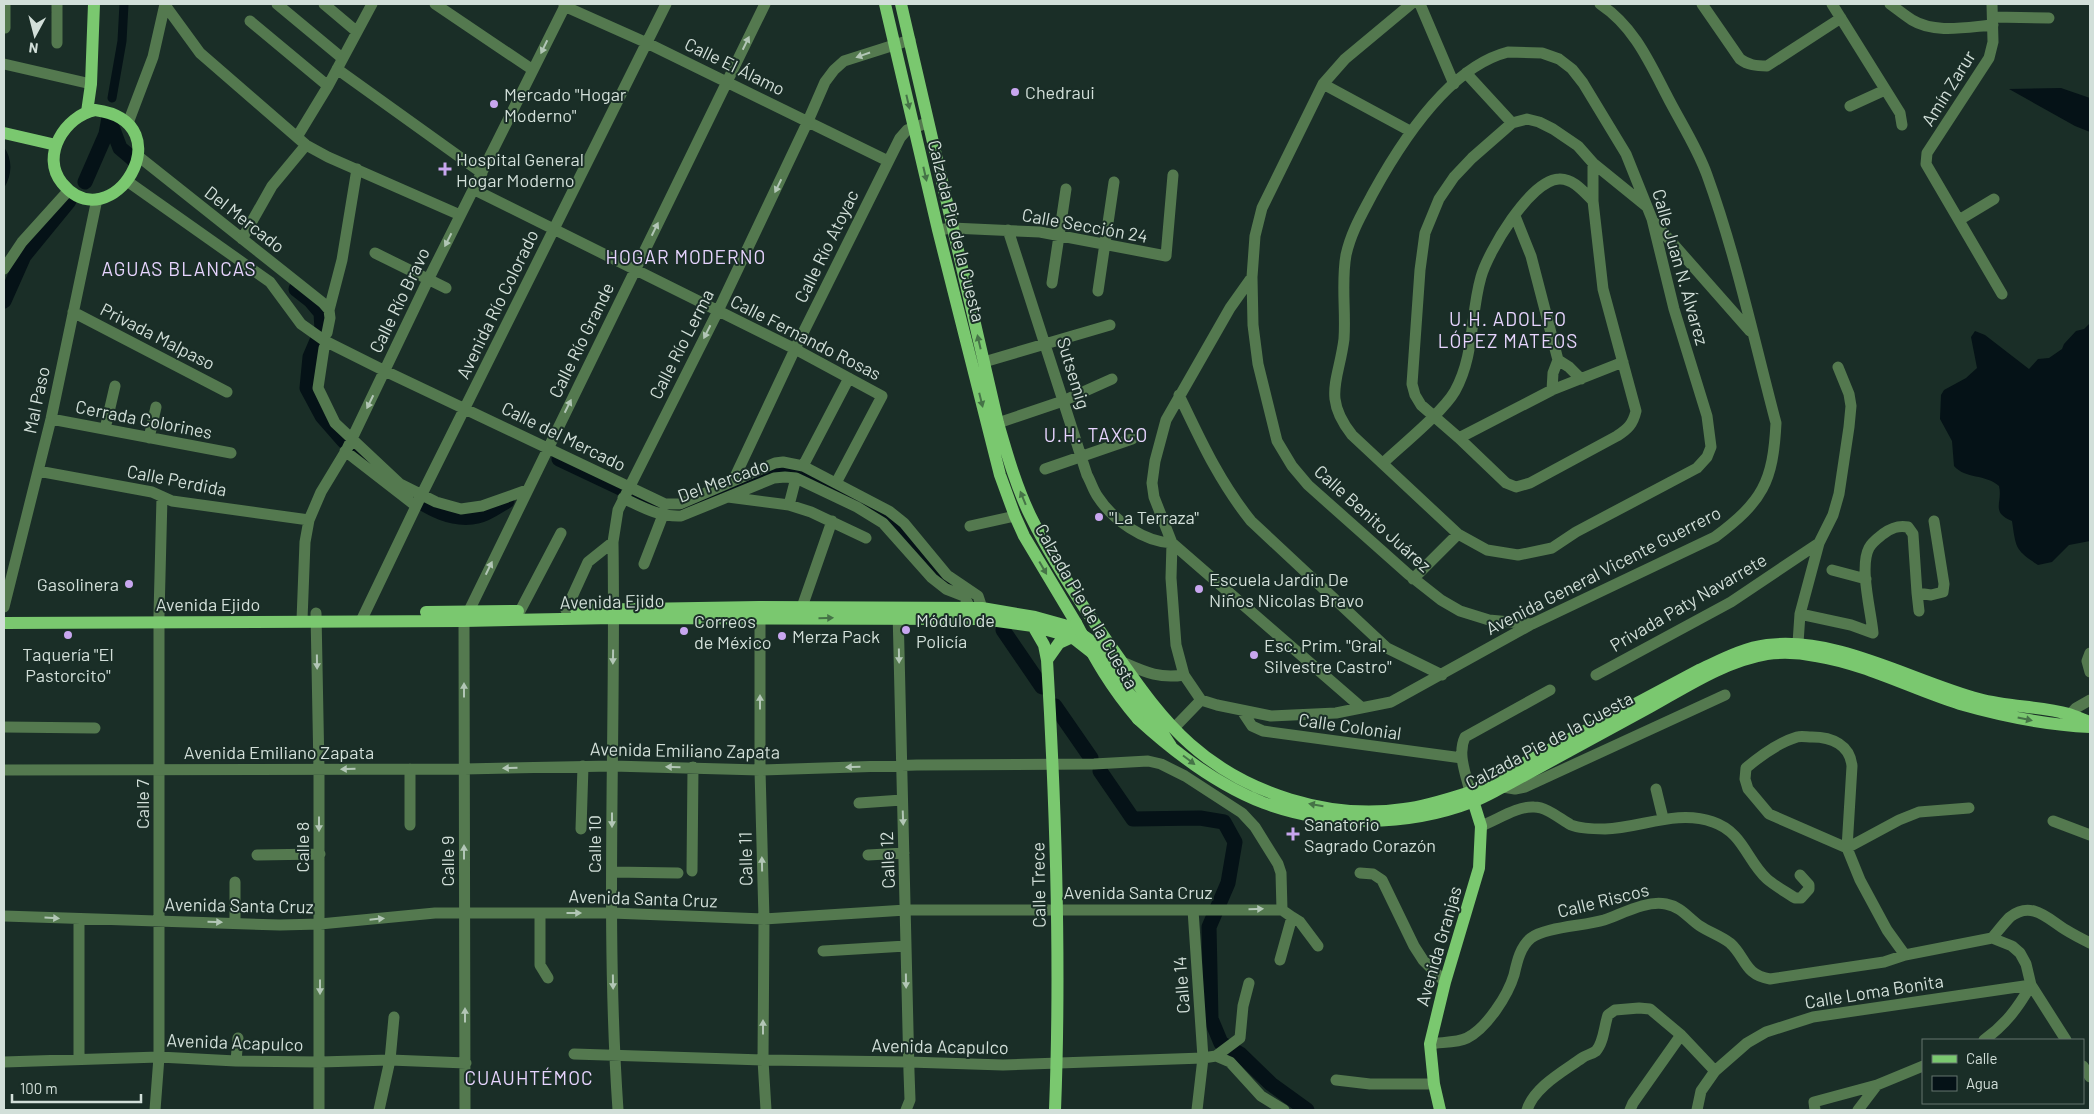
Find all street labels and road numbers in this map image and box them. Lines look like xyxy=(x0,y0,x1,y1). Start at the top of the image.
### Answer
street label: Calle El Álamo xyxy=(681,32,789,100)
street label: Amín Zarur xyxy=(1916,46,1980,130)
street label: Calzada Pie de la Cuesta xyxy=(924,138,990,324)
street label: Del Mercado xyxy=(201,181,289,257)
street label: Calle Río Atoyac xyxy=(789,186,863,306)
street label: Calle Juan N. Álvarez xyxy=(1648,186,1714,348)
street label: Calle Sección 24 xyxy=(1020,203,1150,247)
street label: Avenida Río Colorado xyxy=(451,226,543,382)
street label: Calle Río Bravo xyxy=(364,244,434,356)
street label: Calle Río Grande xyxy=(544,279,618,401)
street label: Calle Río Lerma xyxy=(644,285,718,403)
street label: Calle Fernando Rosas xyxy=(727,289,885,385)
street label: Privada Malpaso xyxy=(97,298,219,374)
street label: Sutsemig xyxy=(1053,334,1095,412)
street label: Mal Paso xyxy=(18,364,54,436)
street label: Cerrada Colorines xyxy=(74,395,214,443)
street label: Calle del Mercado xyxy=(498,396,630,476)
street label: Del Mercado xyxy=(674,453,772,507)
street label: Calle Perdida xyxy=(125,460,229,500)
street label: Calle Benito Juárez xyxy=(1310,460,1436,576)
street label: Avenida General Vicente Guerrero xyxy=(1482,501,1724,639)
street label: Calzada Pie de la Cuesta xyxy=(1031,520,1143,692)
street label: Privada Paty Navarrete xyxy=(1606,548,1770,656)
street label: Avenida Ejido xyxy=(559,589,665,613)
street label: Avenida Ejido xyxy=(156,593,260,615)
street label: Calzada Pie de la Cuesta xyxy=(1461,686,1637,794)
street label: Calle Colonial xyxy=(1297,708,1403,744)
street label: Avenida Emiliano Zapata xyxy=(590,737,780,763)
street label: Avenida Emiliano Zapata xyxy=(184,741,374,763)
street label: Calle 7 xyxy=(131,779,153,829)
street label: Calle 10 xyxy=(583,815,605,873)
street label: Calle 8 xyxy=(291,822,313,872)
street label: Calle 12 xyxy=(875,831,899,889)
street label: Calle 11 xyxy=(734,832,756,886)
street label: Calle 9 xyxy=(436,836,458,886)
street label: Calle Trece xyxy=(1026,842,1050,928)
street label: Calle Riscos xyxy=(1555,878,1651,922)
street label: Avenida Santa Cruz xyxy=(1063,881,1213,903)
street label: Avenida Granjas xyxy=(1410,883,1466,1009)
street label: Avenida Santa Cruz xyxy=(568,884,718,912)
street label: Avenida Santa Cruz xyxy=(164,893,314,917)
street label: Calle 14 xyxy=(1168,955,1194,1015)
street label: Calle Loma Bonita xyxy=(1803,969,1945,1013)
street label: Avenida Acapulco xyxy=(166,1029,304,1055)
street label: Avenida Acapulco xyxy=(871,1034,1009,1058)

